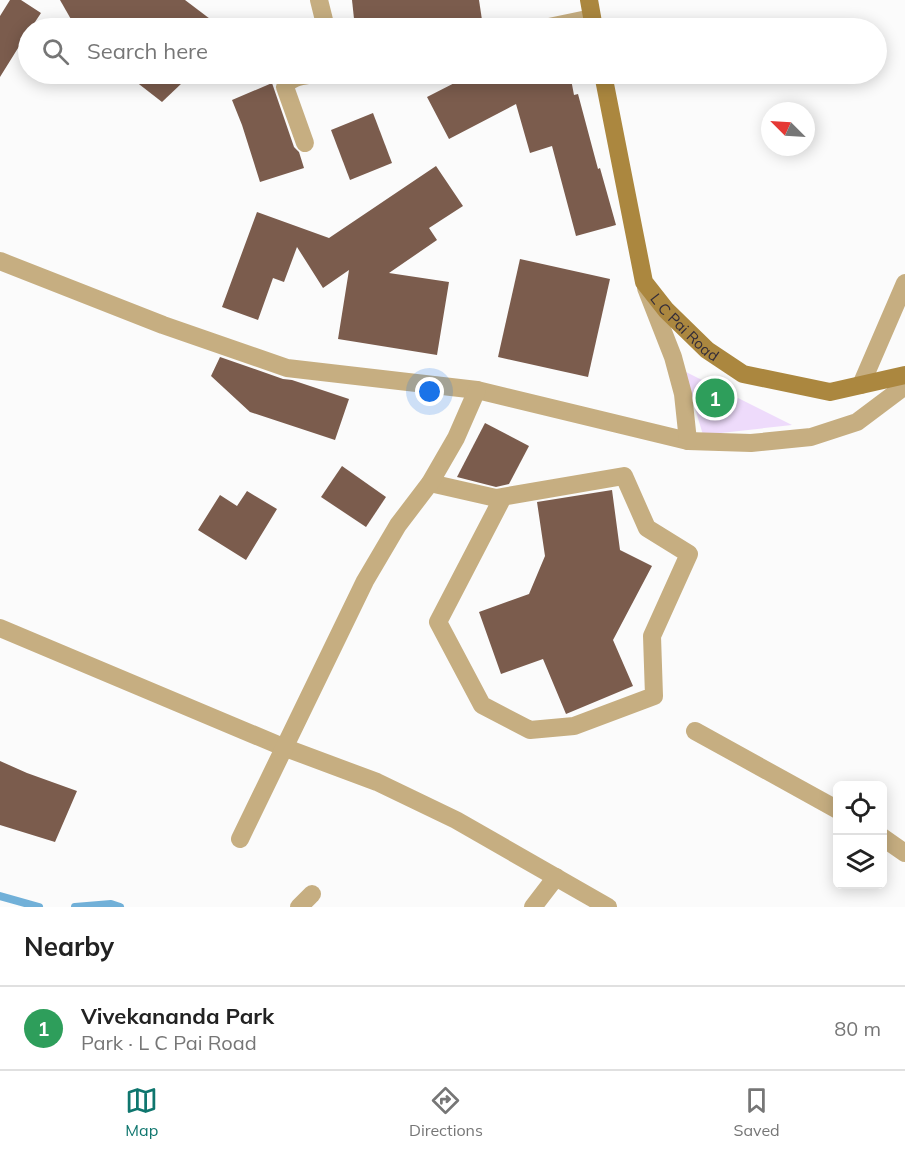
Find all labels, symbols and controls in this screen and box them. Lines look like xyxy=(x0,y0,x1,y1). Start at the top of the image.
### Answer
search box xyxy=(18,18,887,84)
icon: search xyxy=(39,35,72,68)
text: Search here xyxy=(87,37,208,65)
north arrow xyxy=(761,102,815,156)
street label: L C Pai Road xyxy=(647,289,723,365)
pin: 1 xyxy=(696,376,734,420)
your location xyxy=(415,377,444,406)
map controls xyxy=(833,781,887,889)
button: locate xyxy=(833,781,887,835)
button: layers xyxy=(833,835,887,889)
text: Nearby xyxy=(24,930,114,963)
text: Vivekananda Park xyxy=(81,1002,274,1030)
text: 1 xyxy=(38,1016,50,1041)
text: 80 m xyxy=(834,1016,881,1041)
text: Park · L C Pai Road xyxy=(81,1030,257,1055)
tab: Map xyxy=(125,1084,158,1140)
tab: Directions xyxy=(409,1084,483,1140)
tab: Saved xyxy=(734,1084,780,1140)

